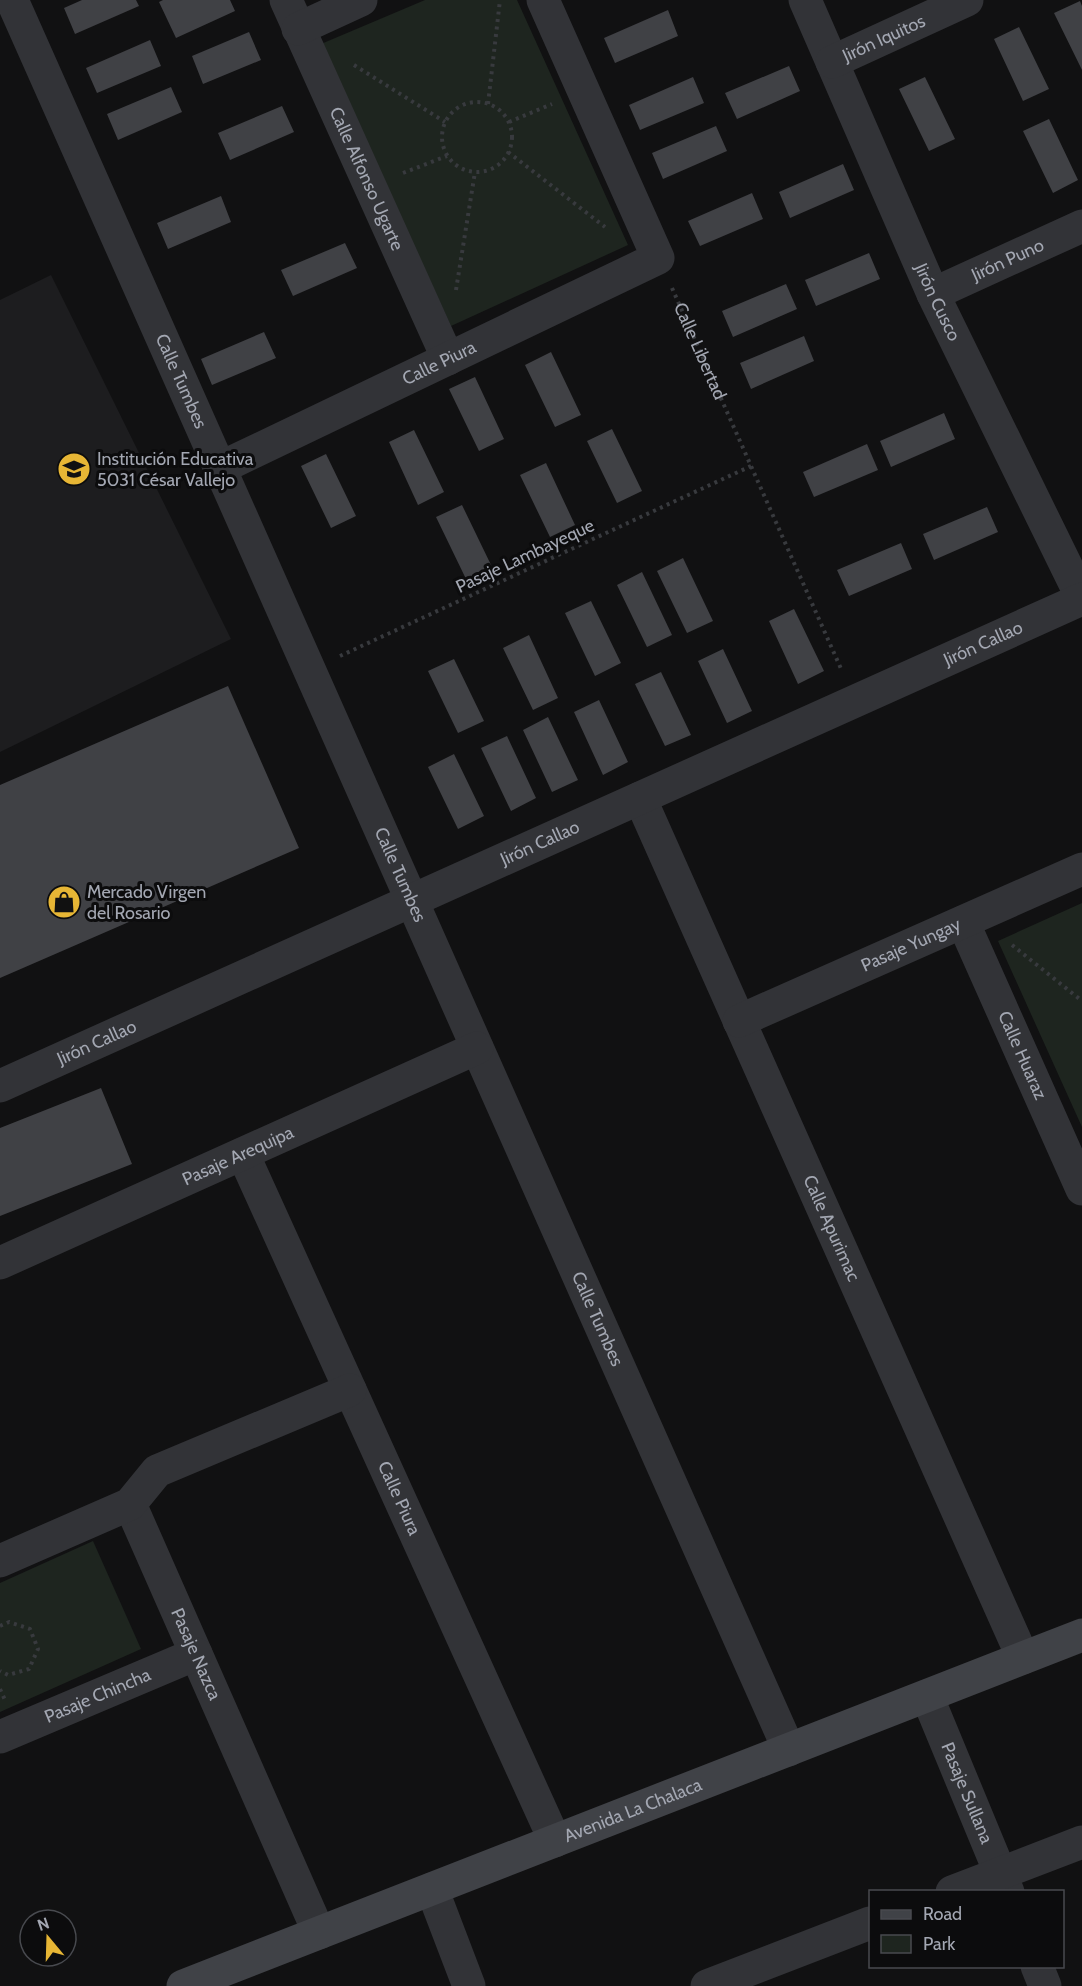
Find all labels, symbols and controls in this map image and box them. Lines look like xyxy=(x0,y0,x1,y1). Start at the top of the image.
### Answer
street label: Jirón Iquitos xyxy=(838,10,929,67)
street label: Calle Alfonso Ugarte xyxy=(325,103,409,254)
street label: Jirón Puno xyxy=(967,234,1047,286)
street label: Jirón Cusco xyxy=(910,259,965,345)
street label: Calle Libertad xyxy=(669,299,731,403)
street label: Calle Tumbes xyxy=(151,330,212,432)
street label: Calle Piura xyxy=(399,336,480,390)
place label: Institución Educativa 5031 César Vallejo xyxy=(97,448,254,491)
school or university icon: Institución Educativa 5031 César Vallejo xyxy=(56,451,92,487)
street label: Pasaje Lambayeque xyxy=(452,514,598,598)
street label: Jirón Callao xyxy=(939,616,1026,671)
street label: Jirón Callao xyxy=(496,816,583,871)
street label: Calle Tumbes xyxy=(370,824,431,925)
place label: Mercado Virgen del Rosario xyxy=(87,881,206,924)
shop icon: Mercado Virgen del Rosario xyxy=(46,884,82,920)
street label: Pasaje Yungay xyxy=(858,913,964,977)
street label: Calle Huaraz xyxy=(993,1008,1052,1104)
street label: Jirón Callao xyxy=(53,1015,140,1070)
street label: Pasaje Arequipa xyxy=(179,1121,297,1190)
street label: Calle Apurimac xyxy=(798,1172,865,1285)
street label: Calle Tumbes xyxy=(567,1268,628,1370)
street label: Calle Piura xyxy=(373,1458,426,1539)
street label: Pasaje Nazca xyxy=(166,1605,226,1704)
street label: Pasaje Chincha xyxy=(41,1663,154,1728)
street label: Pasaje Sullana xyxy=(936,1739,998,1847)
street label: Avenida La Chalaca xyxy=(561,1773,705,1847)
legend xyxy=(869,1890,1064,1968)
text: Road xyxy=(923,1903,962,1925)
north arrow xyxy=(18,1908,78,1968)
text: N xyxy=(35,1913,52,1935)
text: Park xyxy=(923,1933,956,1955)

